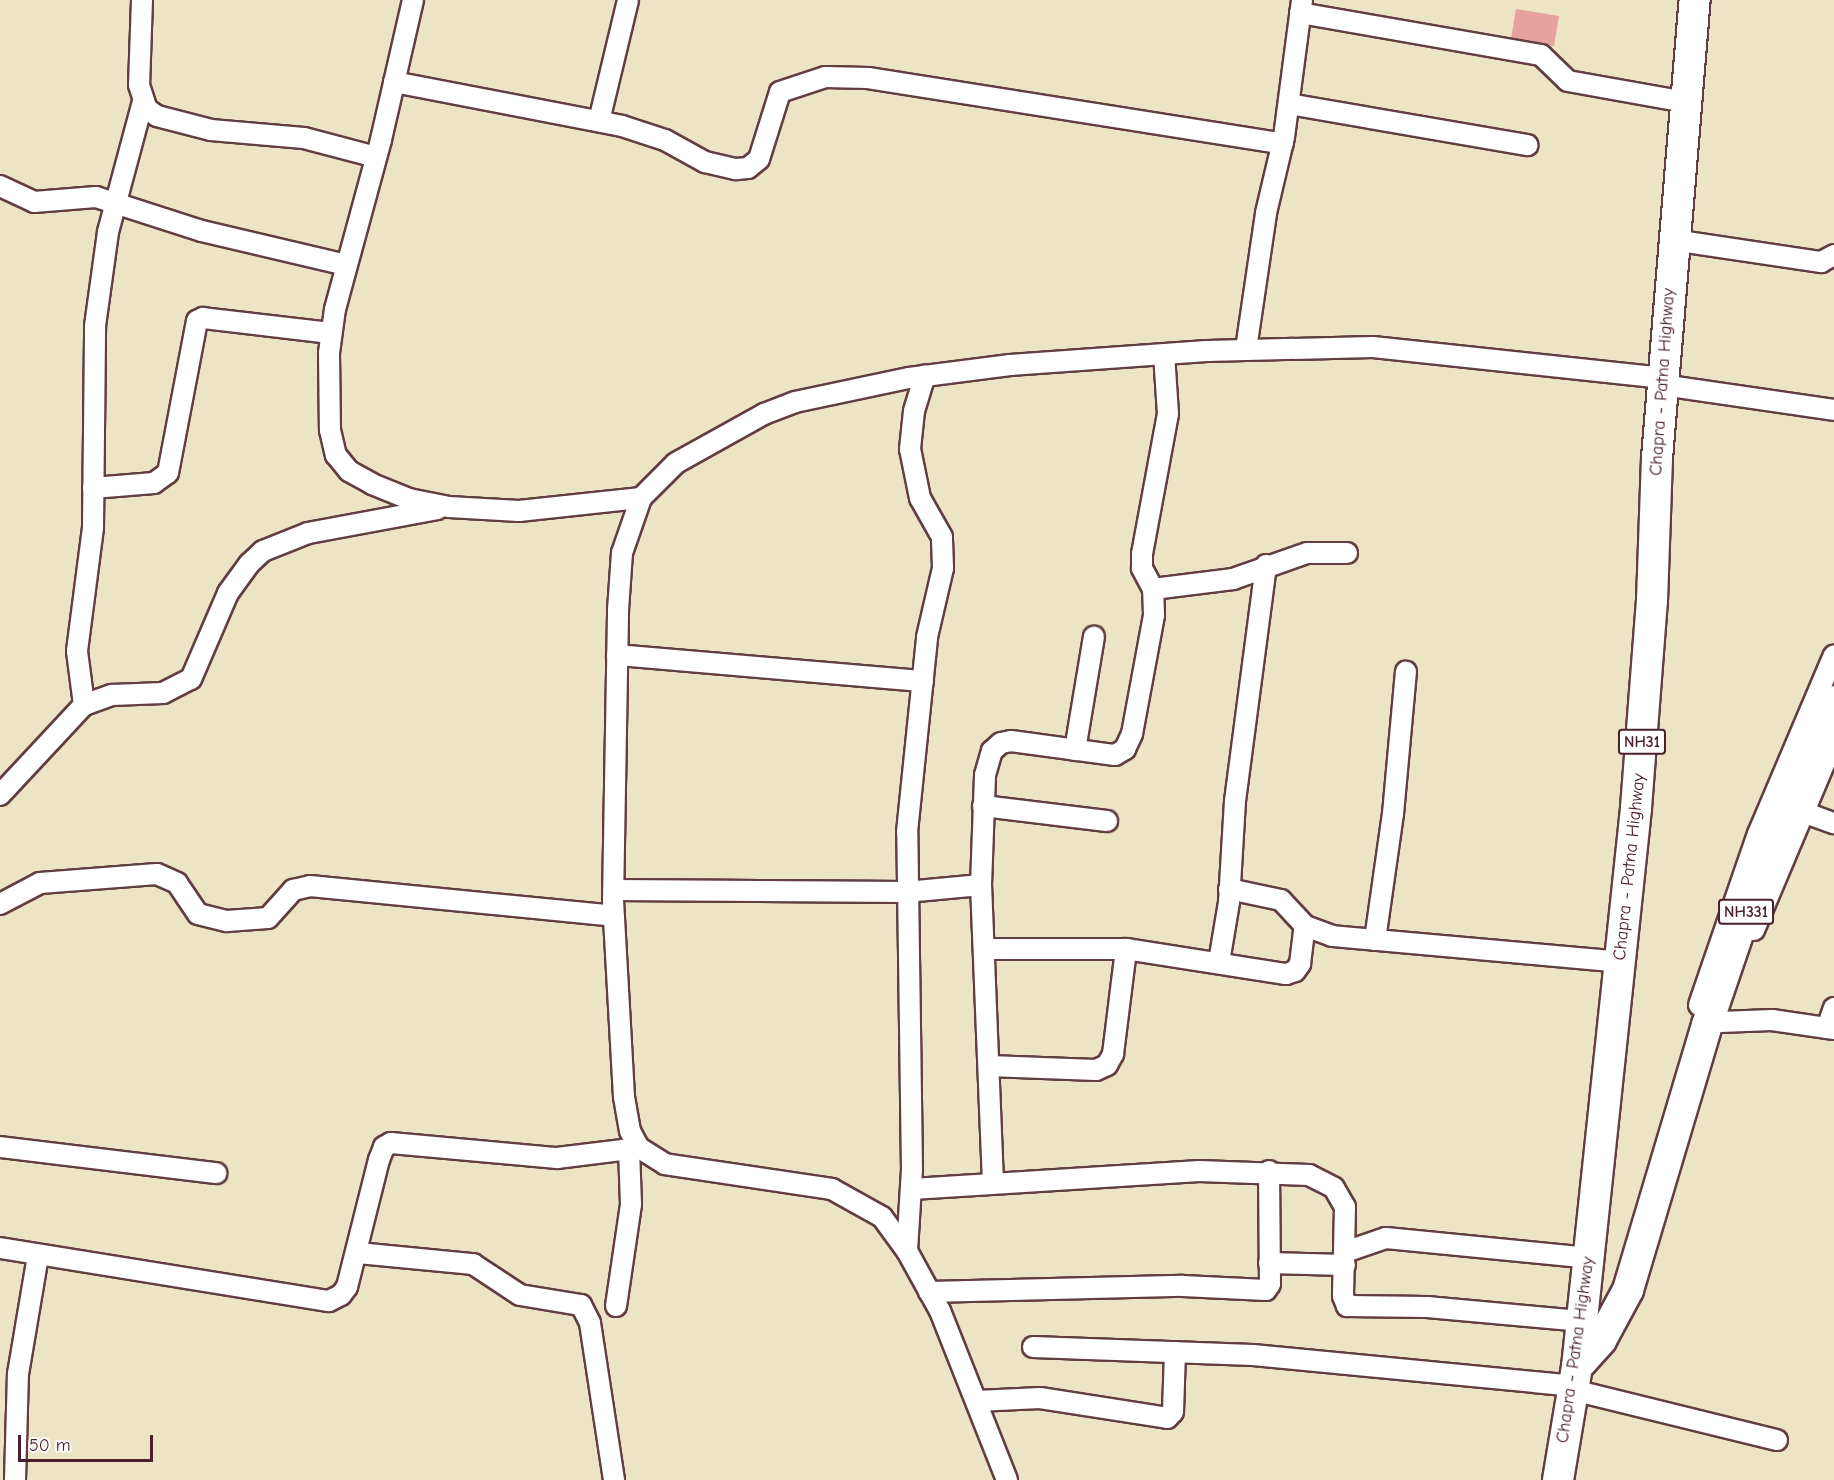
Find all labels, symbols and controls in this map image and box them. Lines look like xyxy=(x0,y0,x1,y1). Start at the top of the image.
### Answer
street label: Chapra - Patna Highway xyxy=(1646,287,1680,477)
road number: NH31 xyxy=(1616,729,1668,755)
street label: Chapra - Patna Highway xyxy=(1609,772,1651,962)
road number: NH331 xyxy=(1718,899,1774,925)
street label: Chapra - Patna Highway xyxy=(1552,1255,1600,1445)
scale bar xyxy=(21,1423,156,1461)
text: 50 m xyxy=(29,1435,71,1456)

